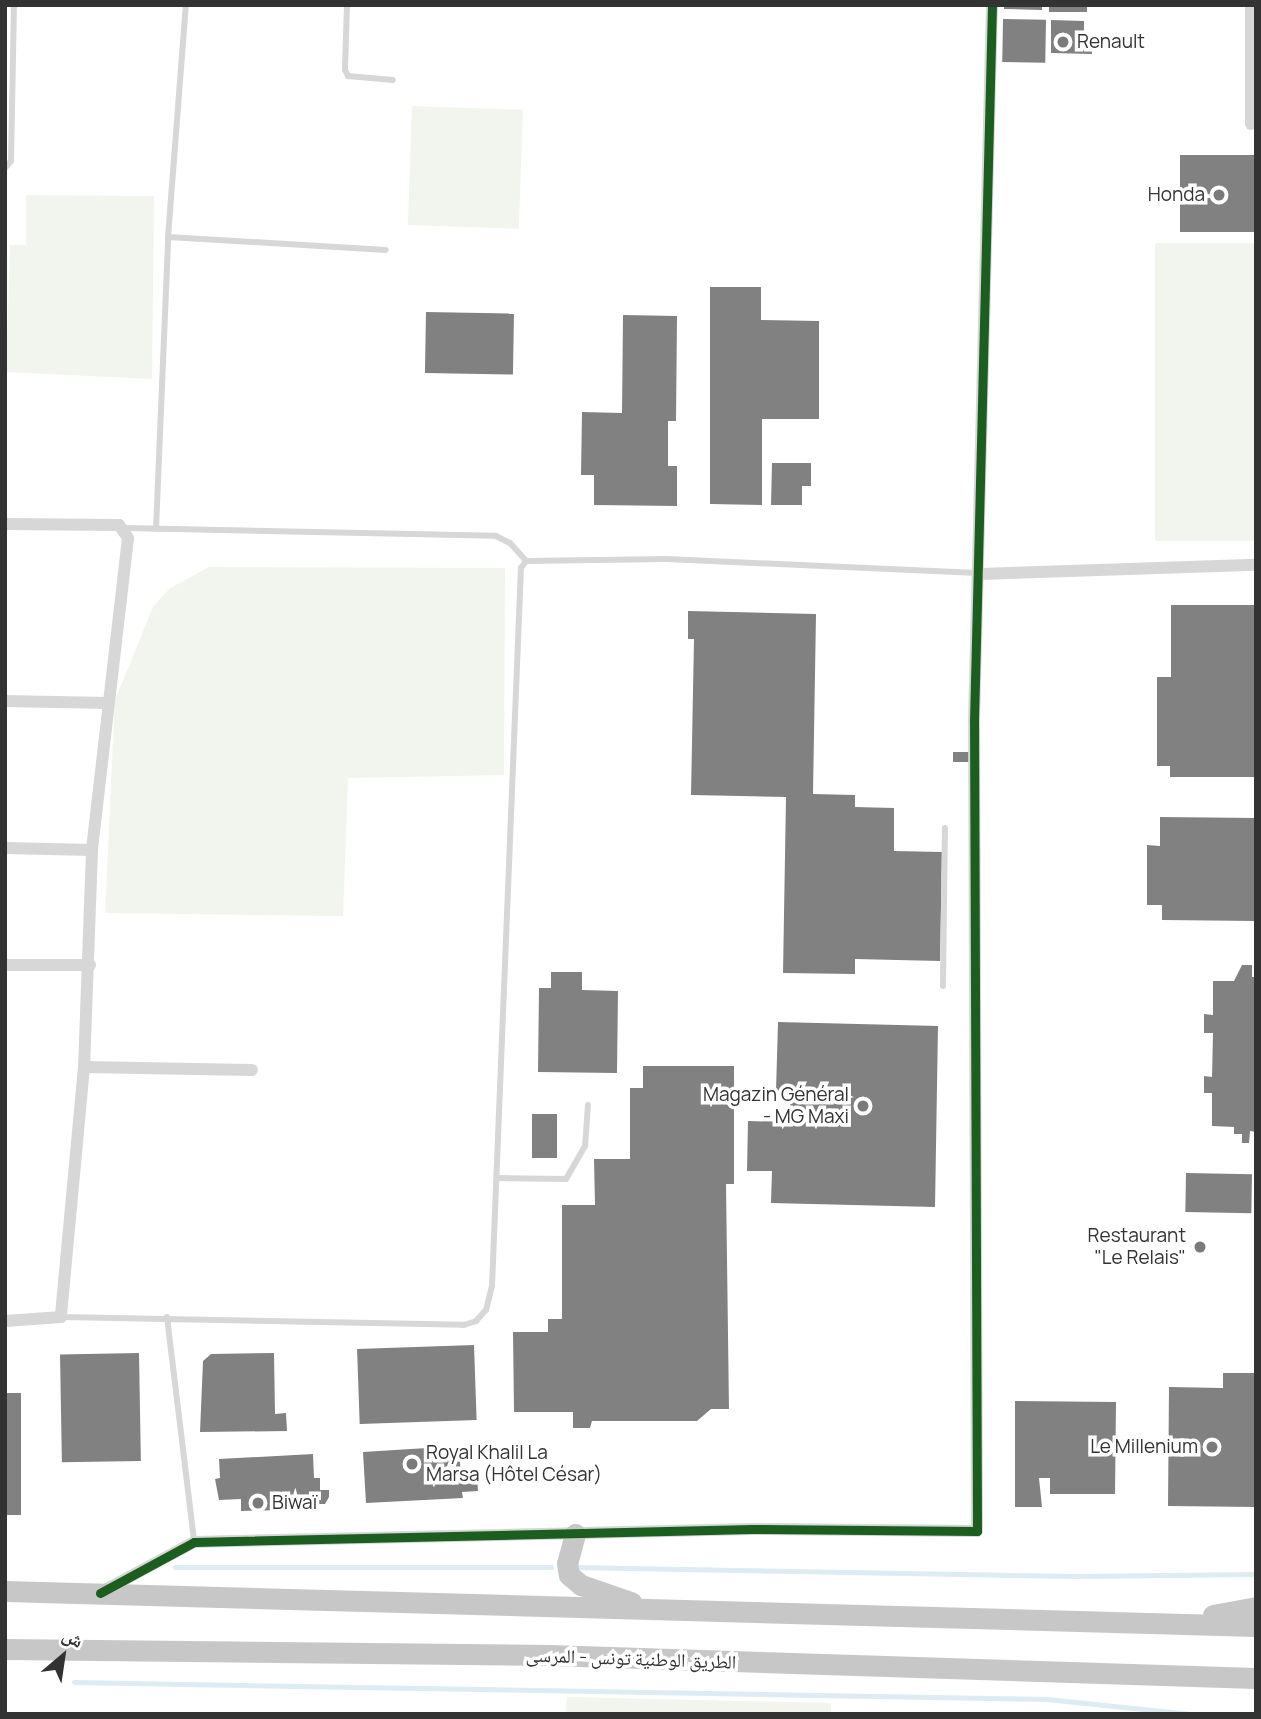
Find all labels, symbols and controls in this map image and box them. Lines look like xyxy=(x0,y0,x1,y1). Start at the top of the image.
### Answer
place label: Renault xyxy=(1077,31,1145,53)
marker: Renault xyxy=(1055,34,1071,50)
place label: Honda xyxy=(1148,184,1205,206)
marker: Honda xyxy=(1211,187,1227,203)
place label: Magazin Général - MG Maxi xyxy=(703,1084,849,1128)
marker: Magazin Général - MG Maxi xyxy=(855,1098,871,1114)
place label: Restaurant "Le Relais" xyxy=(1088,1225,1186,1269)
marker: Restaurant "Le Relais" xyxy=(1192,1239,1208,1255)
place label: Le Millenium xyxy=(1090,1436,1198,1458)
marker: Le Millenium xyxy=(1204,1439,1220,1455)
place label: Royal Khalil La Marsa (Hôtel César) xyxy=(426,1442,602,1486)
marker: Royal Khalil La Marsa (Hôtel César) xyxy=(404,1456,420,1472)
place label: Biwaï xyxy=(272,1492,317,1514)
marker: Biwaï xyxy=(250,1495,266,1511)
north arrow xyxy=(28,1621,98,1691)
text: ش xyxy=(58,1621,88,1654)
street label: الطريق الوطنية تونس - المرسى xyxy=(525,1644,737,1674)

